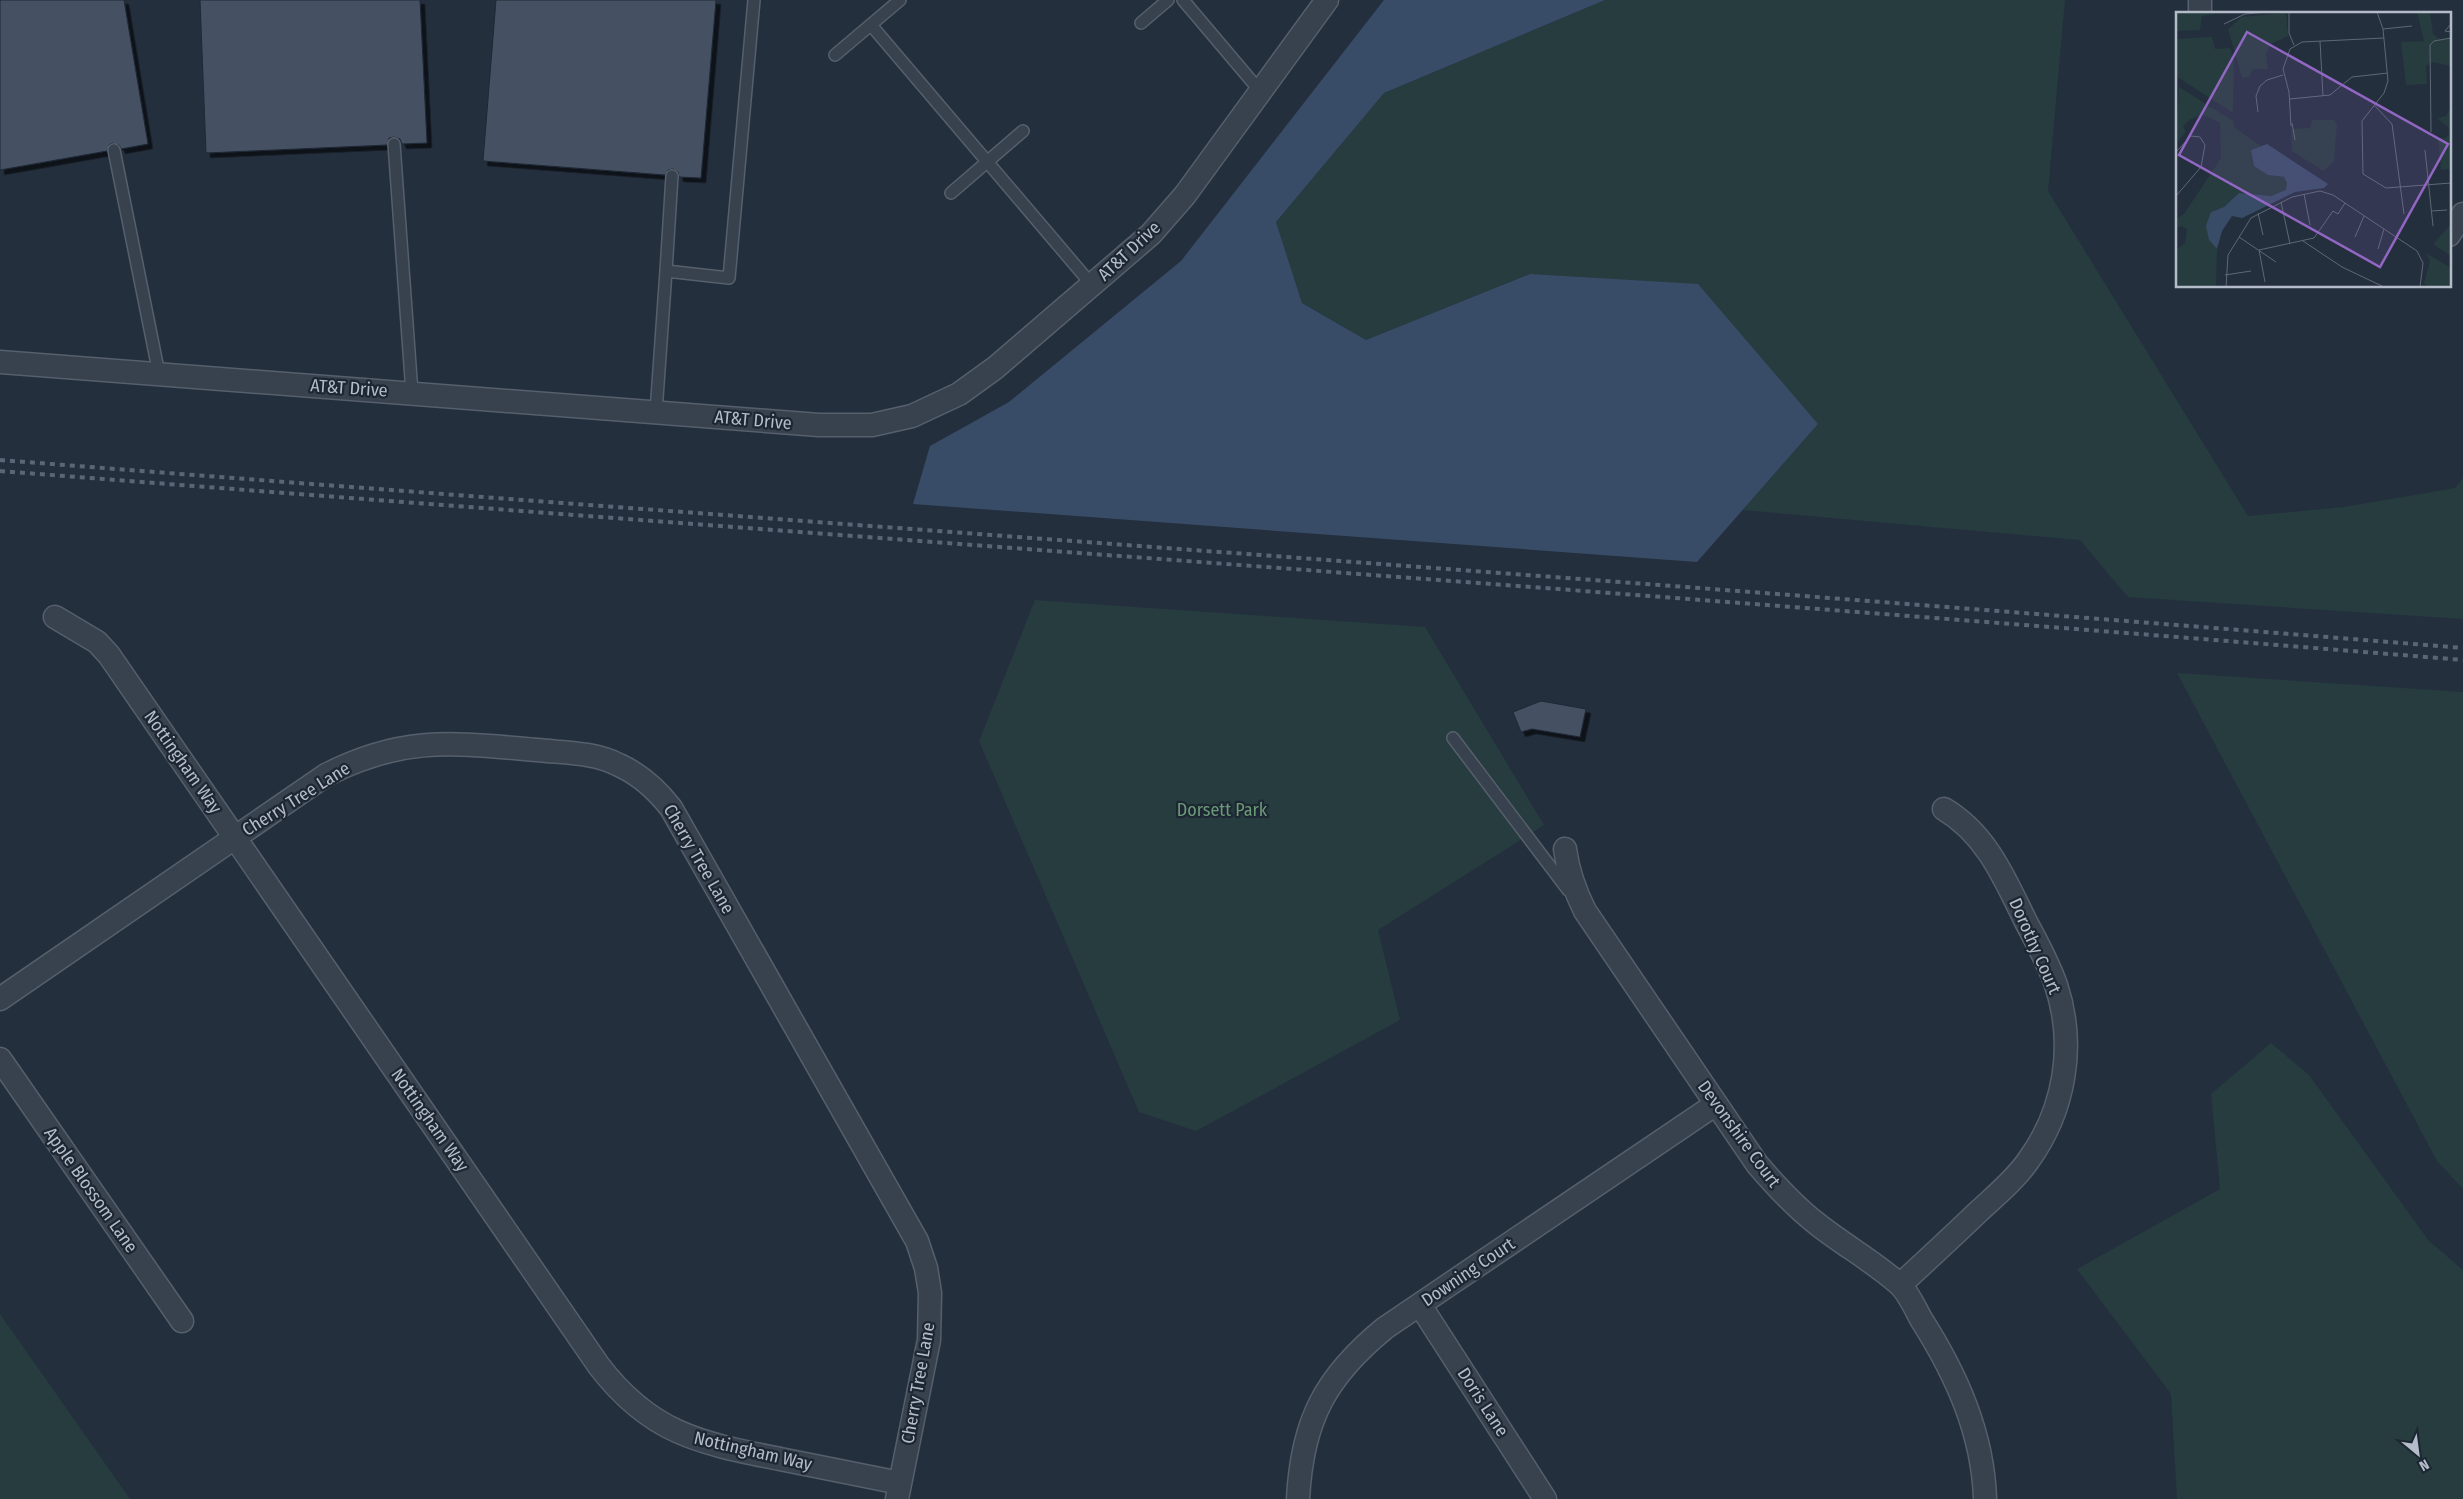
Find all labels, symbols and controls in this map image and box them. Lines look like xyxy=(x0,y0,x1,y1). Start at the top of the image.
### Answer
inset map xyxy=(2176,12,2450,288)
street label: AT&T Drive xyxy=(1093,216,1165,285)
street label: AT&T Drive xyxy=(310,374,388,402)
street label: AT&T Drive xyxy=(713,406,793,434)
street label: Nottingham Way xyxy=(139,706,227,818)
street label: Cherry Tree Lane xyxy=(238,757,354,841)
park label: Dorsett Park xyxy=(1177,799,1268,821)
street label: Cherry Tree Lane xyxy=(659,800,739,918)
street label: Dorothy Court xyxy=(2004,895,2066,997)
street label: Nottingham Way xyxy=(386,1064,474,1176)
street label: Devonshire Court xyxy=(1693,1076,1785,1192)
street label: Apple Blossom Lane xyxy=(39,1123,143,1257)
street label: Downing Court xyxy=(1417,1233,1519,1311)
street label: Cherry Tree Lane xyxy=(897,1321,940,1445)
street label: Doris Lane xyxy=(1453,1363,1513,1441)
street label: Nottingham Way xyxy=(692,1427,814,1475)
north arrow xyxy=(2393,1429,2443,1479)
text: N xyxy=(2416,1455,2432,1474)

